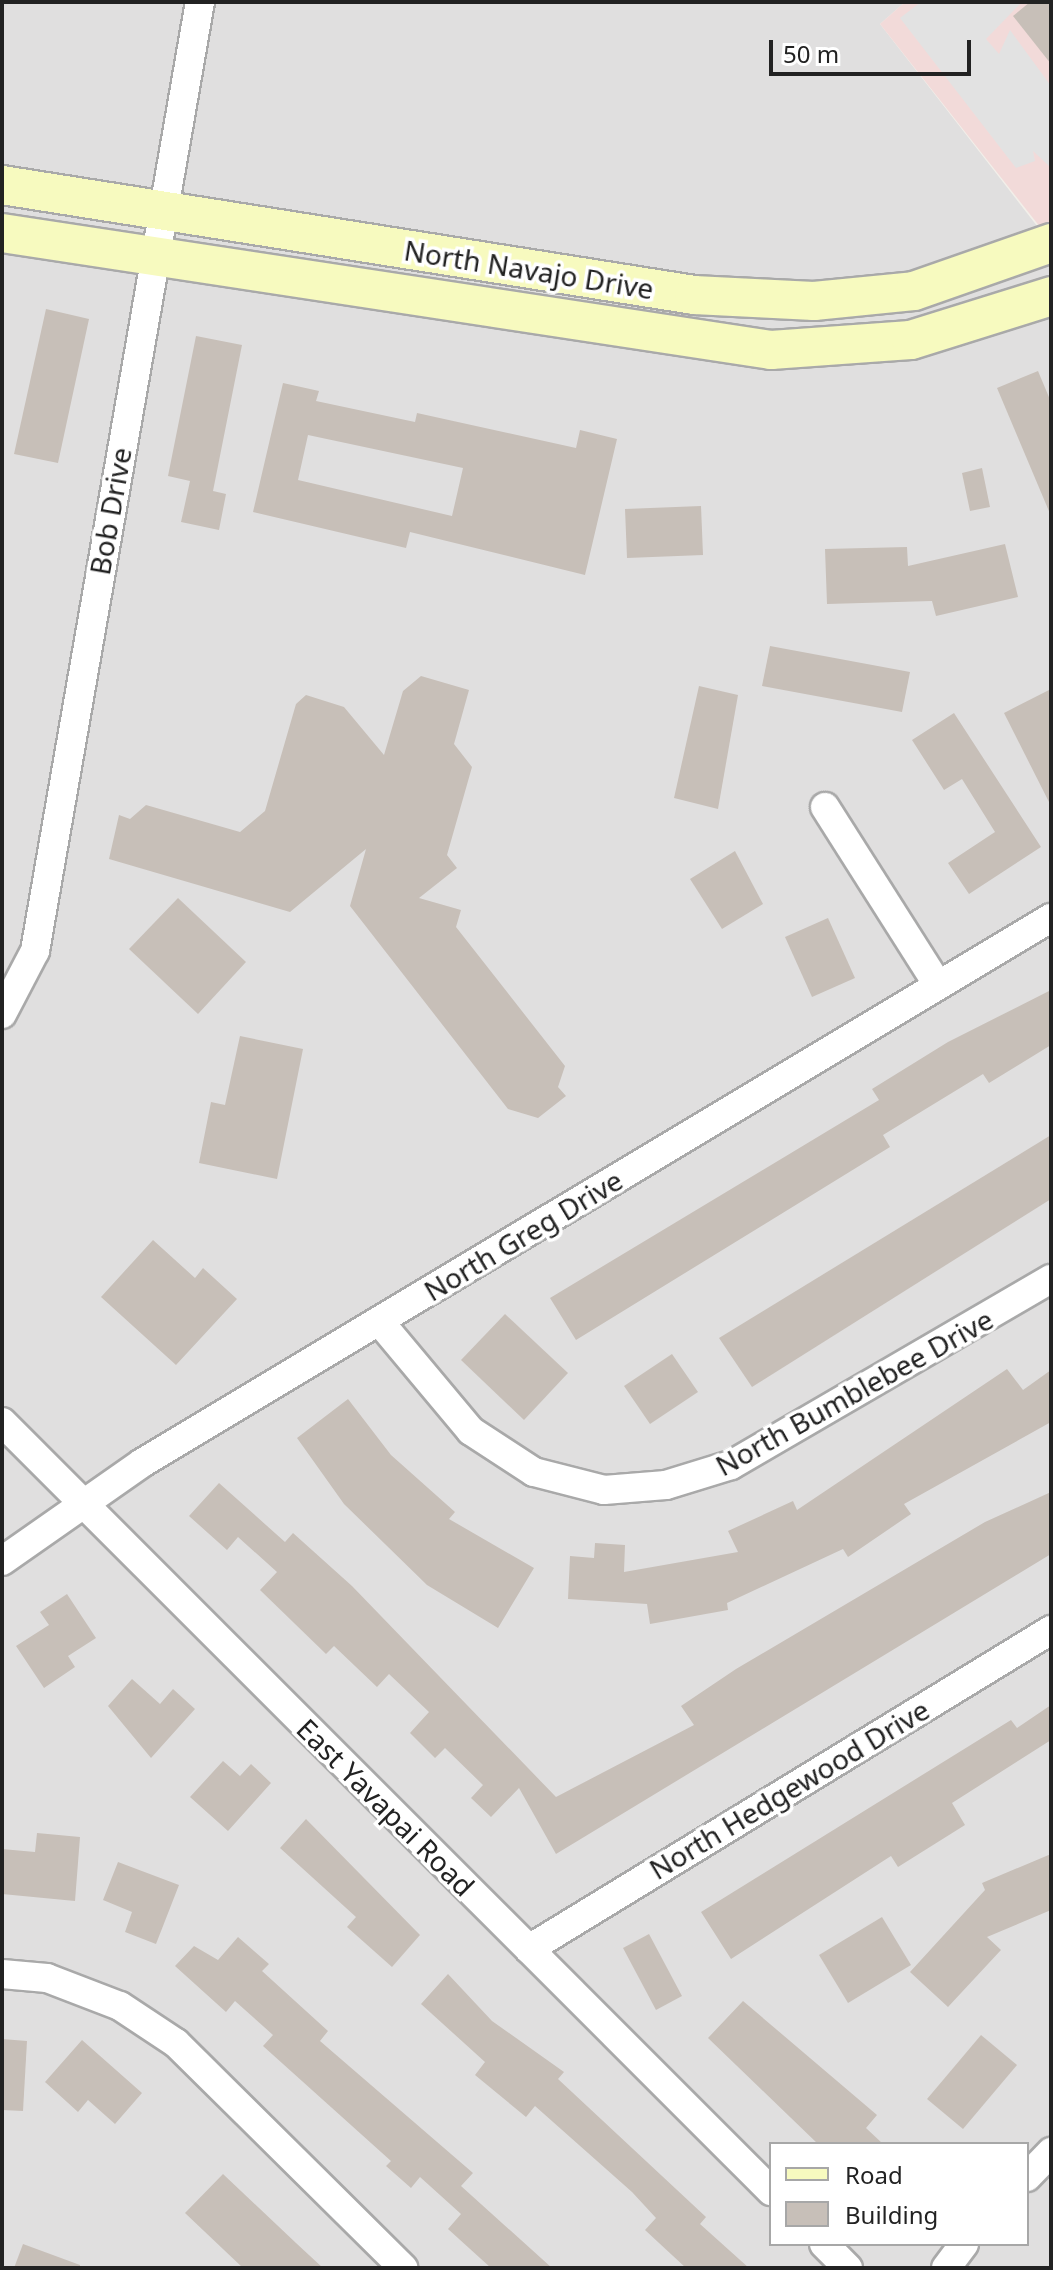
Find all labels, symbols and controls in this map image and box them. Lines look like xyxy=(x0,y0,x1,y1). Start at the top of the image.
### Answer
scale bar xyxy=(773,24,975,74)
text: 50 m xyxy=(783,37,839,70)
street label: North Navajo Drive xyxy=(402,233,656,305)
street label: Bob Drive xyxy=(82,445,138,577)
street label: North Greg Drive xyxy=(418,1163,628,1307)
street label: North Bumblebee Drive xyxy=(710,1302,998,1482)
street label: North Hedgewood Drive xyxy=(643,1692,935,1886)
street label: East Yavapai Road xyxy=(290,1711,482,1903)
legend xyxy=(769,2142,1029,2246)
text: Road xyxy=(845,2158,903,2191)
text: Building xyxy=(845,2198,938,2231)

